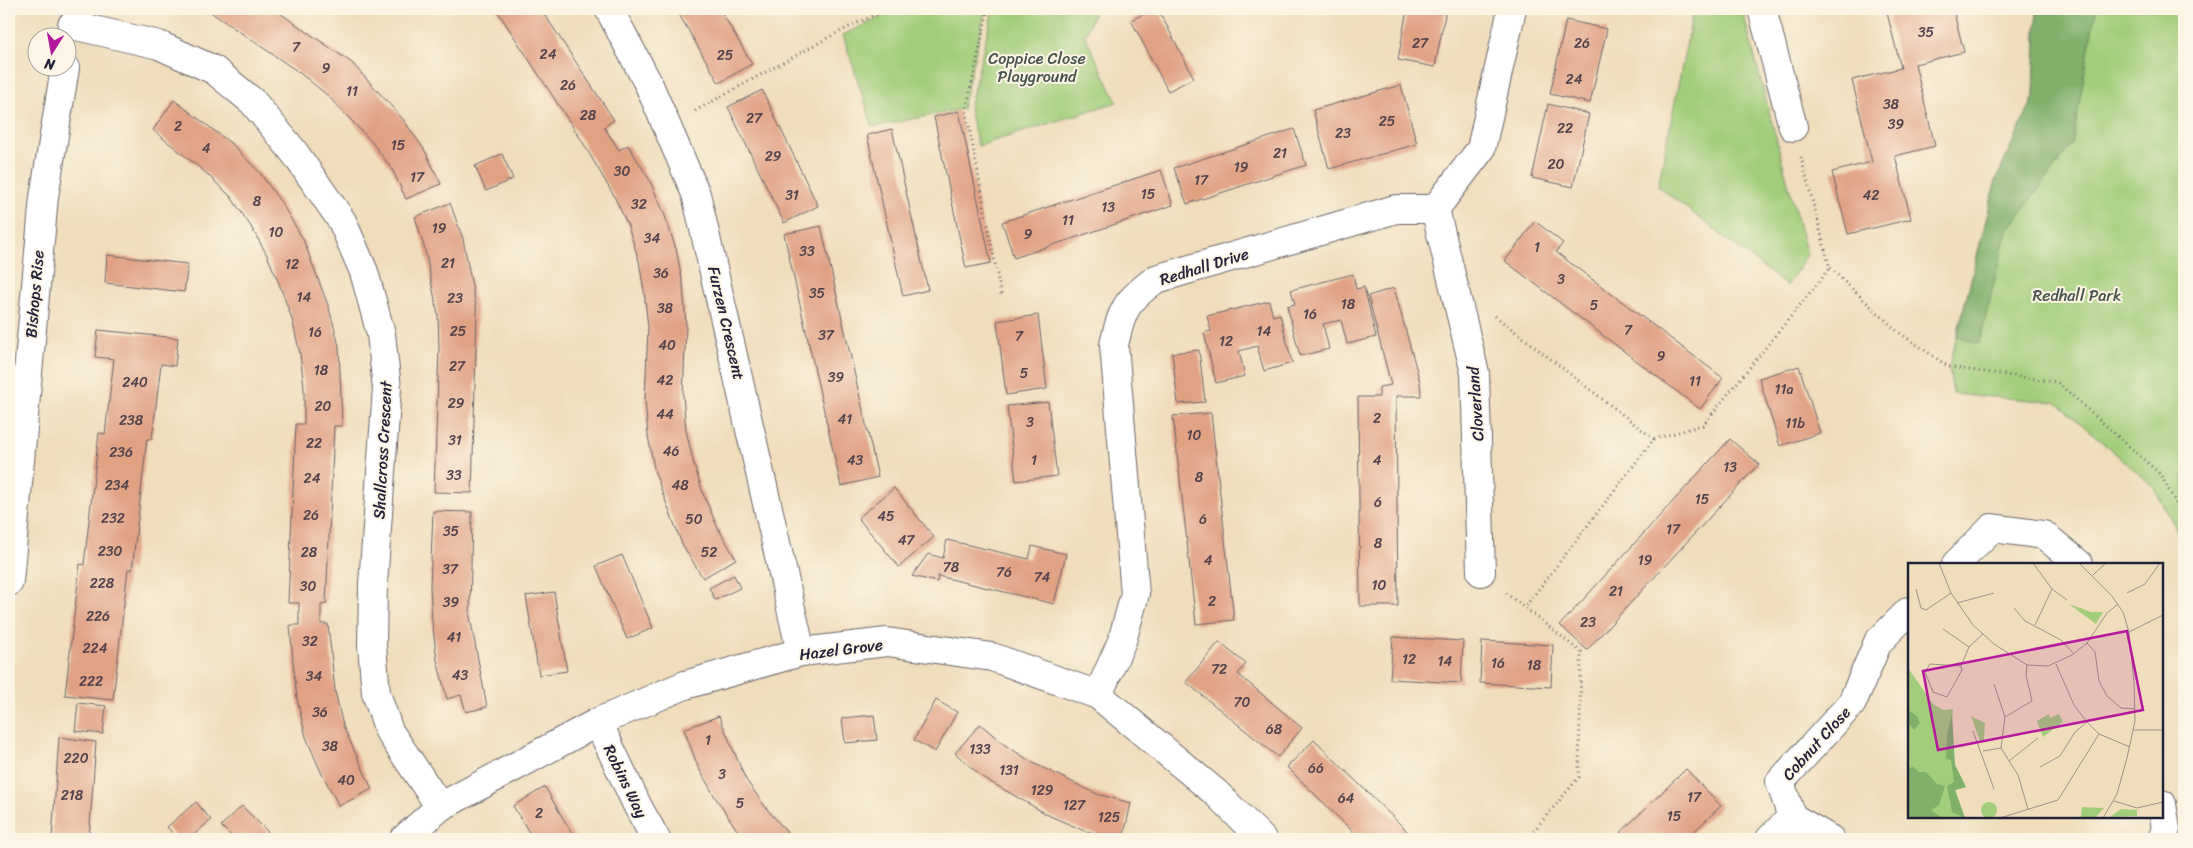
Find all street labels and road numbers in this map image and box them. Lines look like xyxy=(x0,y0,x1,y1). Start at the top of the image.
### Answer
street label: Redhall Drive xyxy=(1156,239,1253,294)
street label: Bishops Rise xyxy=(16,249,53,339)
street label: Furzen Crescent xyxy=(699,263,754,383)
street label: Cloverland xyxy=(1458,364,1493,442)
street label: Shallcross Crescent xyxy=(364,380,401,520)
street label: Hazel Grove xyxy=(798,630,885,669)
street label: Cobnut Close xyxy=(1775,699,1858,788)
street label: Robins Way xyxy=(595,739,656,824)

